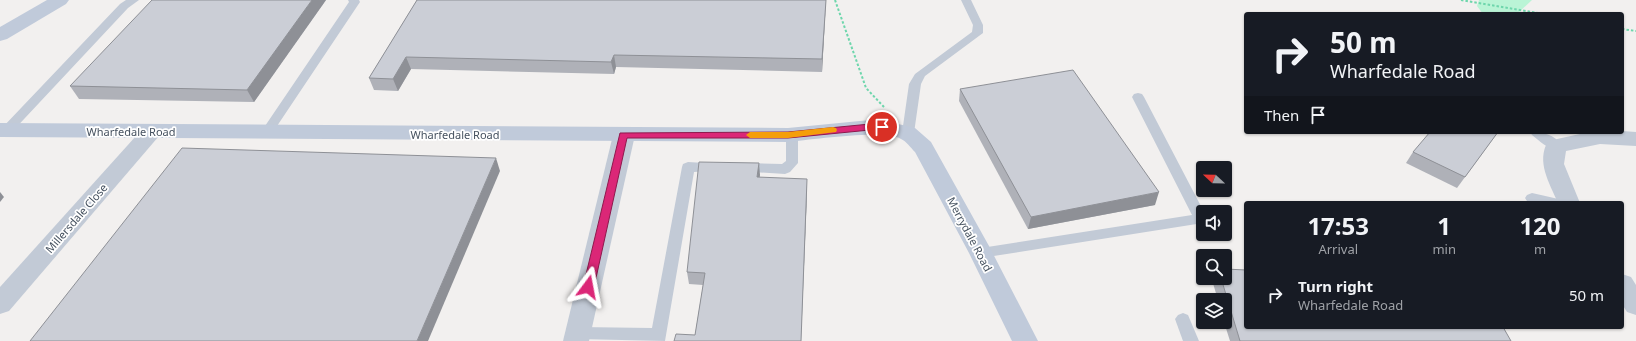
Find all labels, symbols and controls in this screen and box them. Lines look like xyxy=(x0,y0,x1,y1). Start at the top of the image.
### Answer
text: 50 m xyxy=(1330,23,1397,61)
icon: right xyxy=(1264,28,1316,80)
text: Wharfedale Road xyxy=(1330,59,1476,83)
icon: arrive xyxy=(1307,104,1329,126)
text: Then xyxy=(1264,105,1299,125)
pin xyxy=(865,110,899,144)
icon: arrive xyxy=(871,116,893,138)
street label: Wharfedale Road xyxy=(86,124,176,139)
street label: Wharfedale Road xyxy=(410,127,500,142)
north arrow xyxy=(1196,161,1232,197)
map controls xyxy=(1196,161,1232,329)
street label: Millersdale Close xyxy=(42,180,110,256)
street label: Merrydale Road xyxy=(944,194,996,274)
button: sound xyxy=(1196,205,1232,241)
text: 17:53 xyxy=(1307,209,1369,242)
text: 1 xyxy=(1437,209,1451,242)
text: 120 xyxy=(1519,209,1561,242)
text: Arrival xyxy=(1318,240,1358,258)
text: min xyxy=(1432,240,1456,258)
text: m xyxy=(1534,240,1546,258)
button: search xyxy=(1196,249,1232,285)
position arrow xyxy=(567,266,609,308)
text: Turn right xyxy=(1298,276,1373,296)
icon: right xyxy=(1264,284,1286,306)
text: 50 m xyxy=(1569,285,1604,305)
button: layers xyxy=(1196,293,1232,329)
text: Wharfedale Road xyxy=(1298,296,1403,314)

